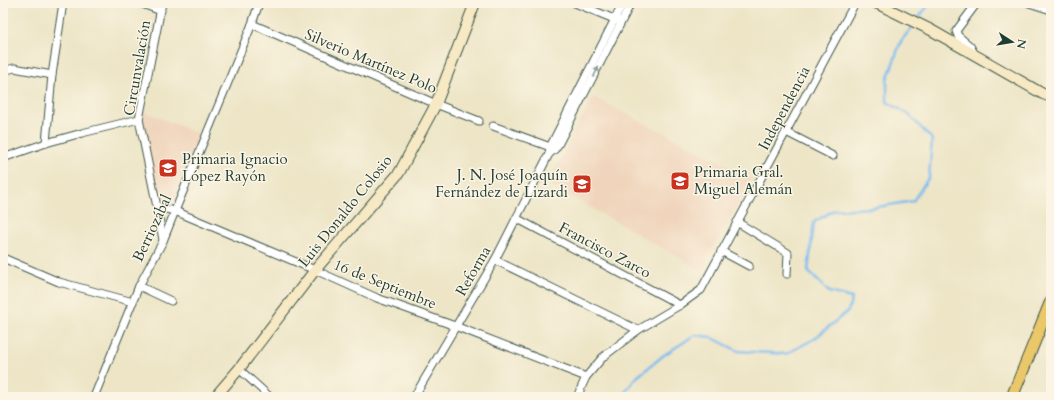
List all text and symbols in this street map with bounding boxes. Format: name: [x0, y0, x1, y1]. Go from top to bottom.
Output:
street label: Circunvalación: [119, 18, 155, 117]
north arrow: [992, 22, 1032, 62]
street label: Silverio Martínez Polo: [302, 24, 440, 98]
text: N: [1013, 38, 1030, 51]
street label: Independencia: [753, 62, 815, 154]
one-way arrow: [592, 66, 599, 78]
place label: Primaria Ignacio López Rayón: [182, 149, 288, 186]
street label: Luis Donaldo Colosio: [294, 151, 396, 271]
school or university icon: Primaria Ignacio López Rayón: [157, 157, 179, 179]
place label: Primaria Gral. Miguel Alemán: [694, 162, 793, 199]
place label: J. N. José Joaquín Fernández de Lizardi: [435, 165, 568, 202]
school or university icon: Primaria Gral. Miguel Alemán: [669, 170, 691, 192]
school or university icon: J. N. José Joaquín Fernández de Lizardi: [571, 173, 593, 195]
street label: Berriozábal: [128, 191, 176, 265]
street label: Francisco Zarco: [555, 217, 655, 283]
street label: Reforma: [451, 242, 496, 300]
street label: 16 de Septiembre: [331, 254, 440, 314]

